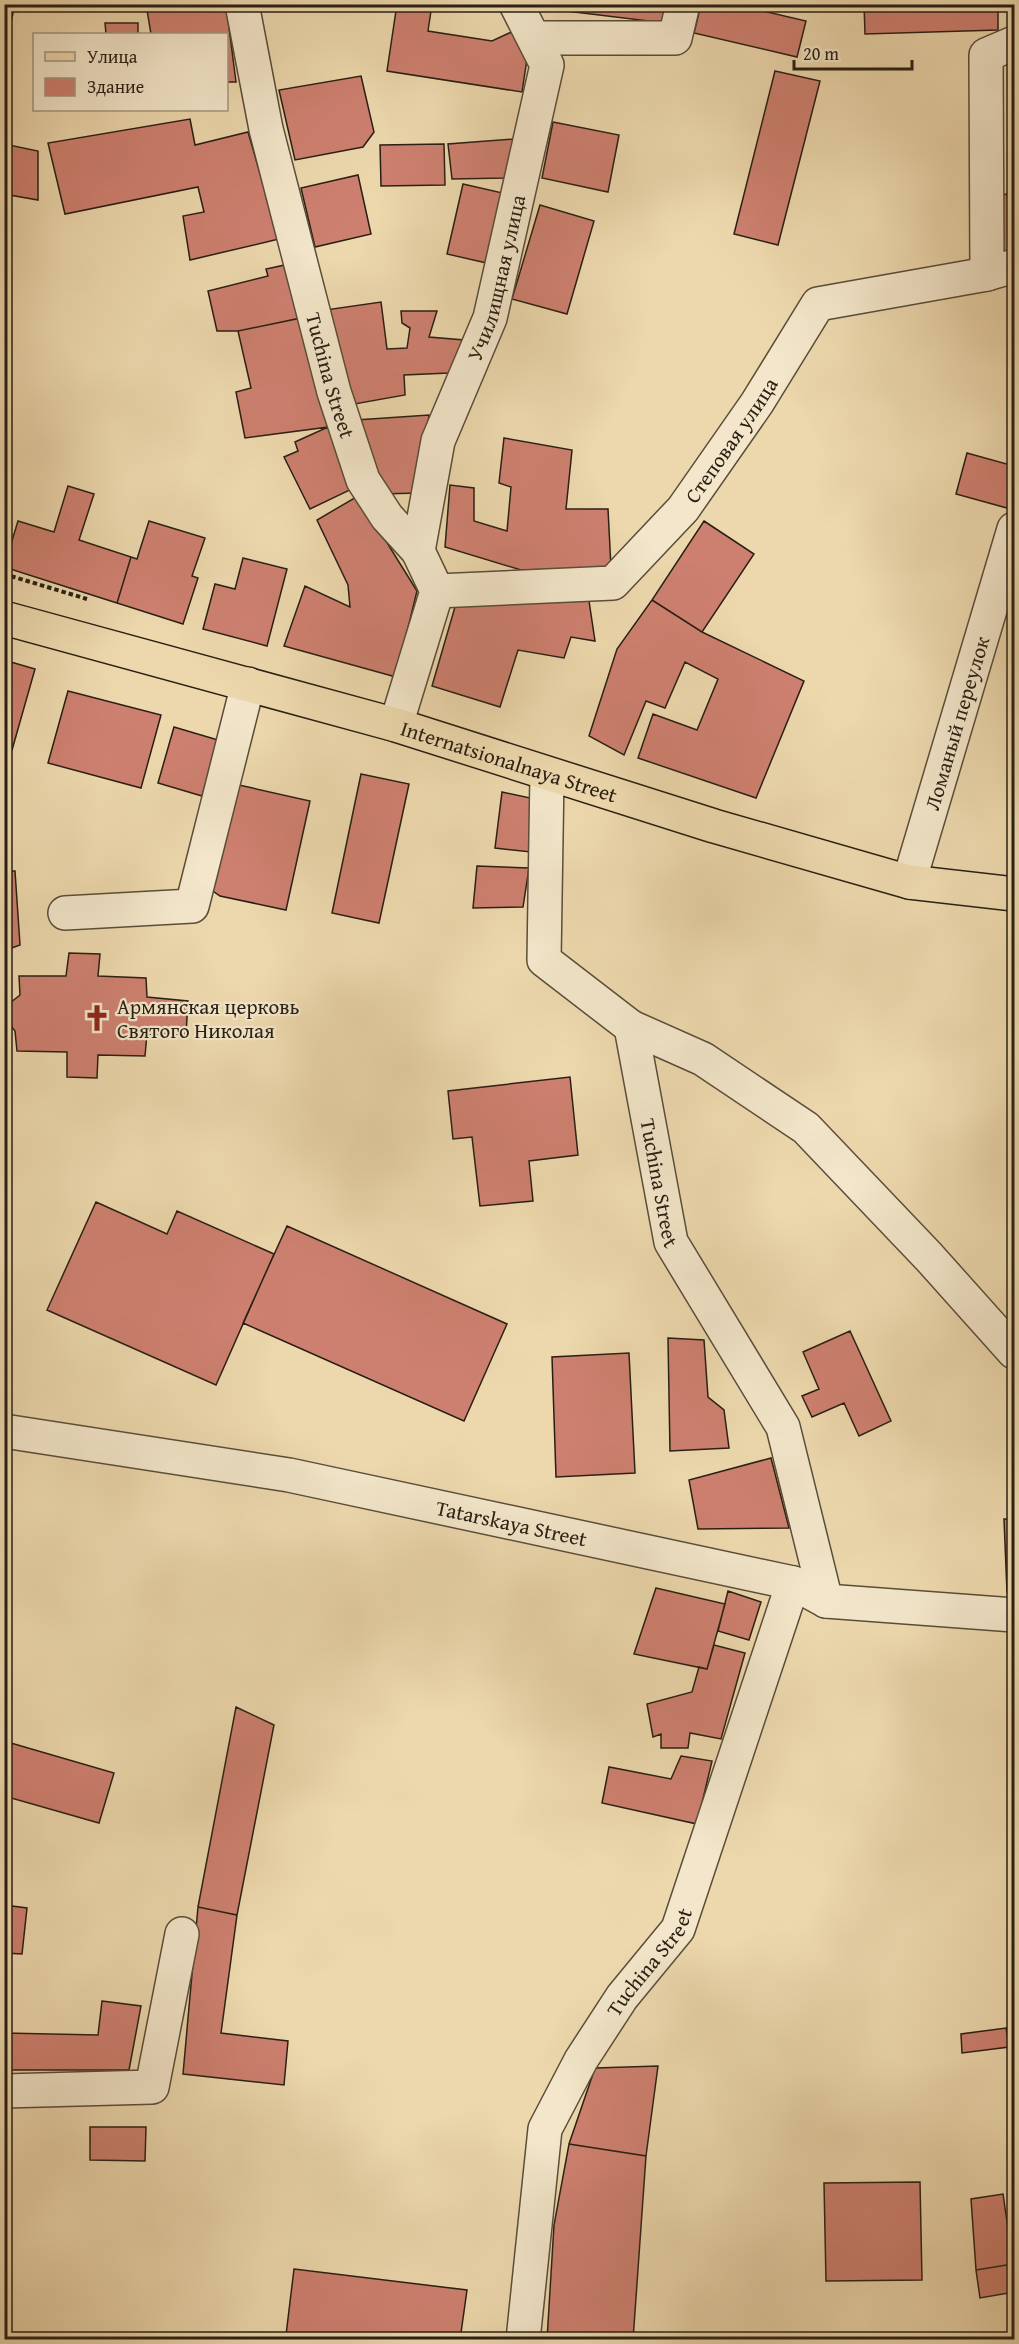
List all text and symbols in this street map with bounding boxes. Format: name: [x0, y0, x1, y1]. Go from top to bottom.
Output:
legend: [33, 33, 228, 111]
scale bar: [794, 33, 912, 71]
text: 20 m: [803, 40, 839, 67]
text: Улица: [87, 43, 138, 70]
text: Здание: [87, 73, 144, 100]
street label: Училищная улица: [458, 192, 533, 365]
street label: Tuchina Street: [299, 309, 364, 443]
street label: Степовая улица: [676, 371, 785, 509]
street label: Ломаный переулок: [916, 632, 997, 814]
street label: Internatsionalnaya Street: [397, 712, 622, 810]
place label: Армянская церковь Святого Николая: [117, 991, 300, 1046]
church icon: Армянская церковь Святого Николая: [82, 1003, 112, 1033]
street label: Tuchina Street: [633, 1116, 687, 1254]
street label: Tatarskaya Street: [433, 1491, 591, 1554]
street label: Tuchina Street: [598, 1903, 700, 2022]

